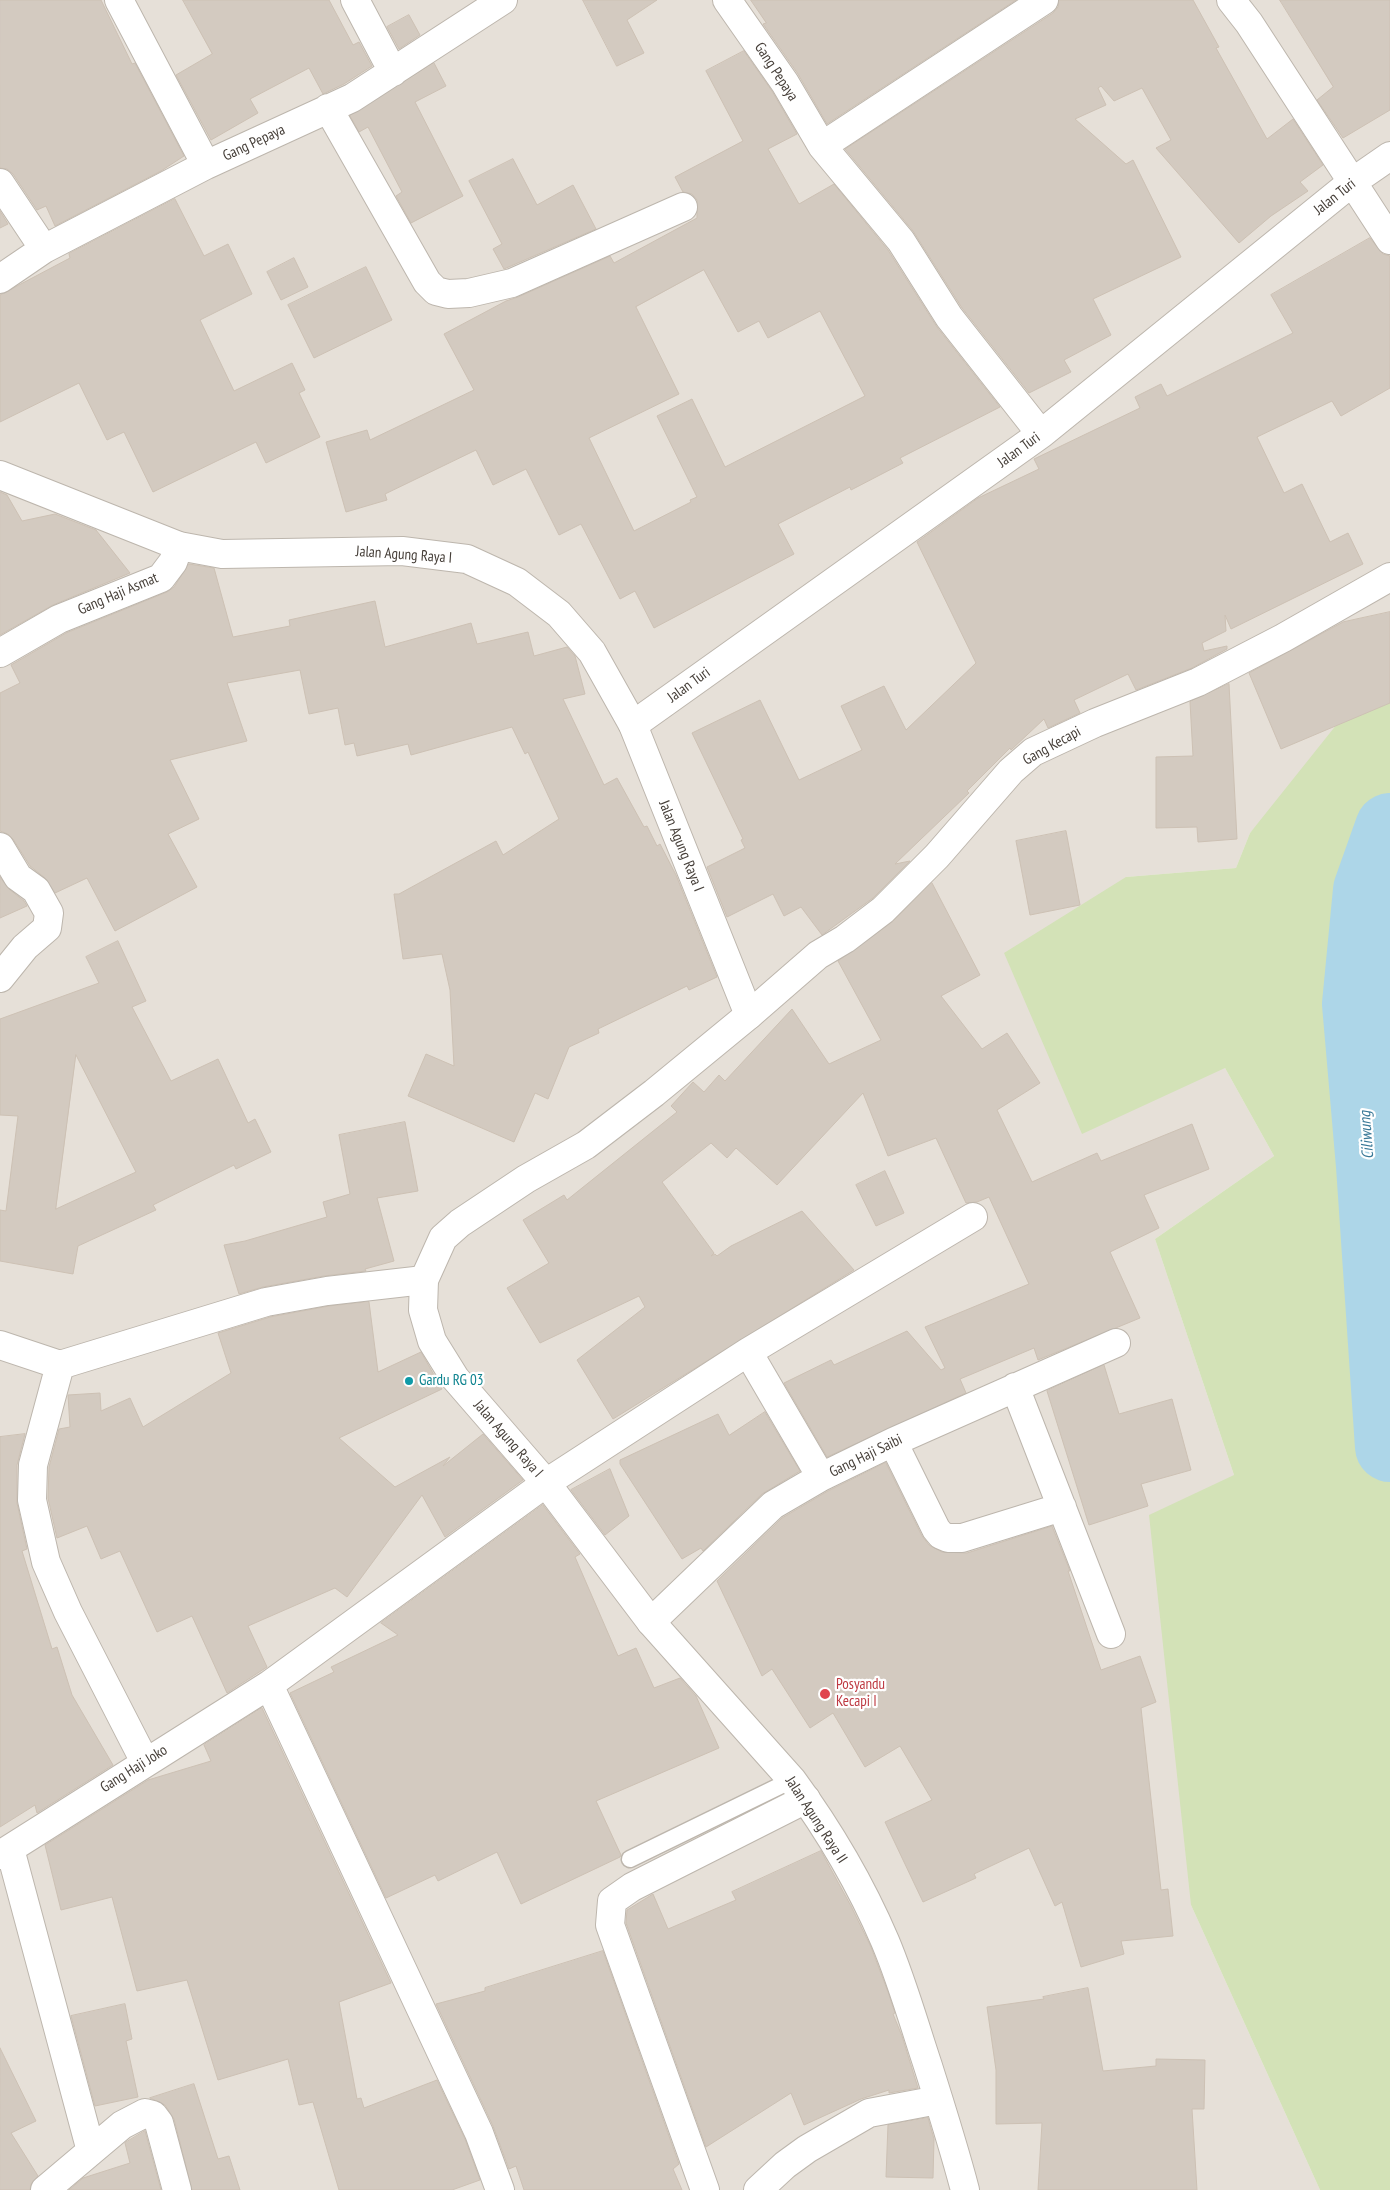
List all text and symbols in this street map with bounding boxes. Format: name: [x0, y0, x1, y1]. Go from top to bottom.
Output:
street label: Gang Pepaya: [750, 39, 802, 105]
street label: Gang Pepaya: [220, 121, 288, 165]
street label: Jalan Turi: [1310, 175, 1360, 219]
street label: Jalan Turi: [994, 429, 1044, 471]
street label: Jalan Agung Raya I: [355, 543, 453, 567]
street label: Gang Haji Asmat: [75, 569, 161, 619]
street label: Jalan Turi: [664, 664, 714, 706]
street label: Gang Kecapi: [1020, 723, 1084, 769]
street label: Jalan Agung Raya I: [655, 798, 707, 894]
water label: Ciliwung: [1356, 1110, 1378, 1160]
place label: Gardu RG 03: [419, 1372, 484, 1390]
marker: Gardu RG 03: [403, 1375, 415, 1387]
street label: Jalan Agung Raya I: [470, 1397, 546, 1481]
street label: Gang Haji Saibi: [827, 1431, 905, 1481]
place label: Posyandu Kecapi I: [836, 1676, 885, 1711]
marker: Posyandu Kecapi I: [818, 1687, 832, 1701]
street label: Gang Haji Joko: [97, 1741, 171, 1797]
street label: Jalan Agung Raya II: [781, 1773, 851, 1867]

